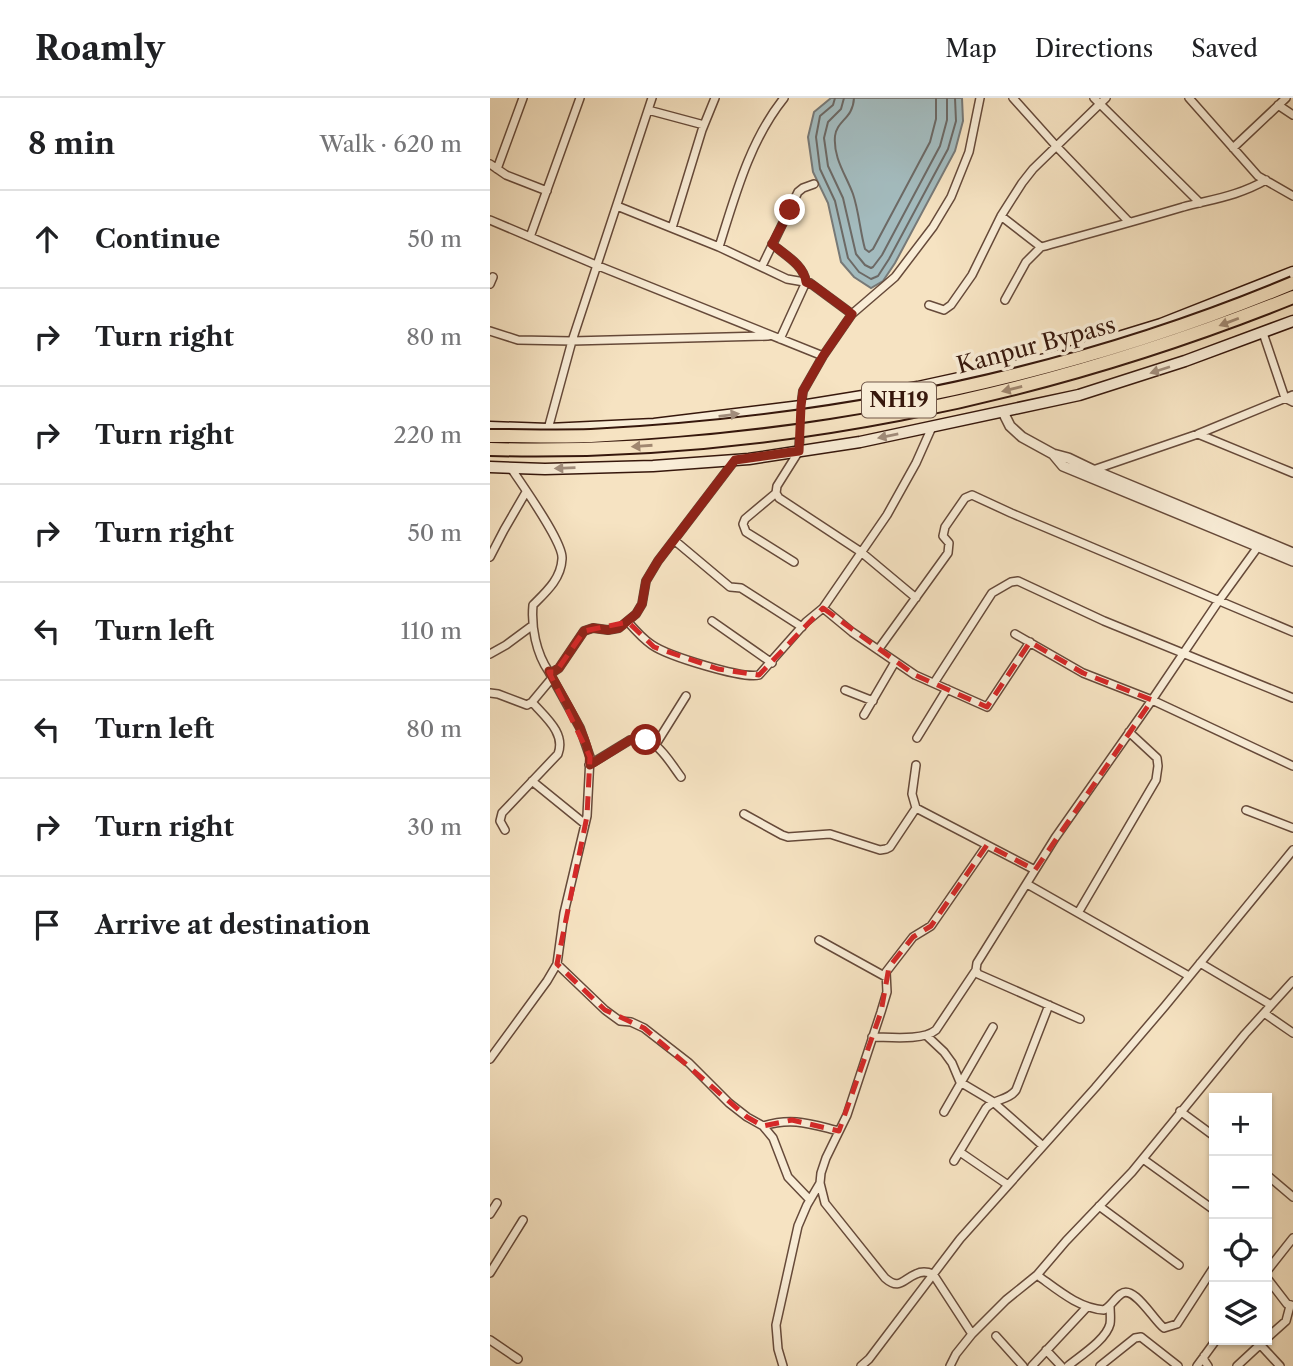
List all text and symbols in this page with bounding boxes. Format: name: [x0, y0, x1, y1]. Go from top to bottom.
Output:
text: Roamly: [35, 28, 165, 69]
text: Map: [945, 34, 997, 63]
text: Directions: [1035, 34, 1153, 63]
text: Saved: [1191, 34, 1258, 63]
text: 8 min: [28, 125, 115, 162]
text: Walk · 620 m: [320, 130, 462, 158]
route end: [774, 194, 805, 225]
icon: ahead: [28, 220, 66, 258]
text: Continue: [95, 223, 220, 255]
text: 50 m: [407, 225, 462, 253]
street label: Kanpur Bypass: [954, 310, 1118, 380]
one-way arrow: [1219, 317, 1240, 328]
icon: right: [28, 318, 66, 356]
text: Turn right: [95, 321, 234, 353]
text: 80 m: [406, 323, 462, 351]
one-way arrow: [1149, 365, 1170, 375]
road number: NH19: [862, 382, 936, 418]
one-way arrow: [1001, 384, 1023, 395]
one-way arrow: [718, 409, 740, 420]
icon: right: [28, 416, 66, 454]
text: Turn right: [95, 419, 234, 451]
text: 220 m: [393, 421, 462, 449]
one-way arrow: [877, 431, 899, 442]
one-way arrow: [631, 441, 653, 452]
one-way arrow: [554, 463, 576, 474]
icon: right: [28, 514, 66, 552]
text: Turn right: [95, 517, 234, 549]
text: 50 m: [407, 519, 462, 547]
icon: left: [28, 612, 66, 650]
text: Turn left: [95, 615, 214, 647]
text: 110 m: [401, 617, 462, 645]
icon: left: [28, 710, 66, 748]
text: Turn left: [95, 713, 214, 745]
text: 80 m: [406, 715, 462, 743]
route start: [630, 724, 661, 755]
icon: right: [28, 808, 66, 846]
text: Turn right: [95, 811, 234, 843]
text: 30 m: [407, 813, 462, 841]
icon: arrive: [28, 906, 66, 944]
text: Arrive at destination: [95, 909, 370, 941]
map controls: [1209, 1093, 1272, 1345]
button: +: [1209, 1093, 1272, 1156]
button: −: [1209, 1156, 1272, 1219]
button: locate: [1209, 1219, 1272, 1282]
button: layers: [1209, 1282, 1272, 1345]

